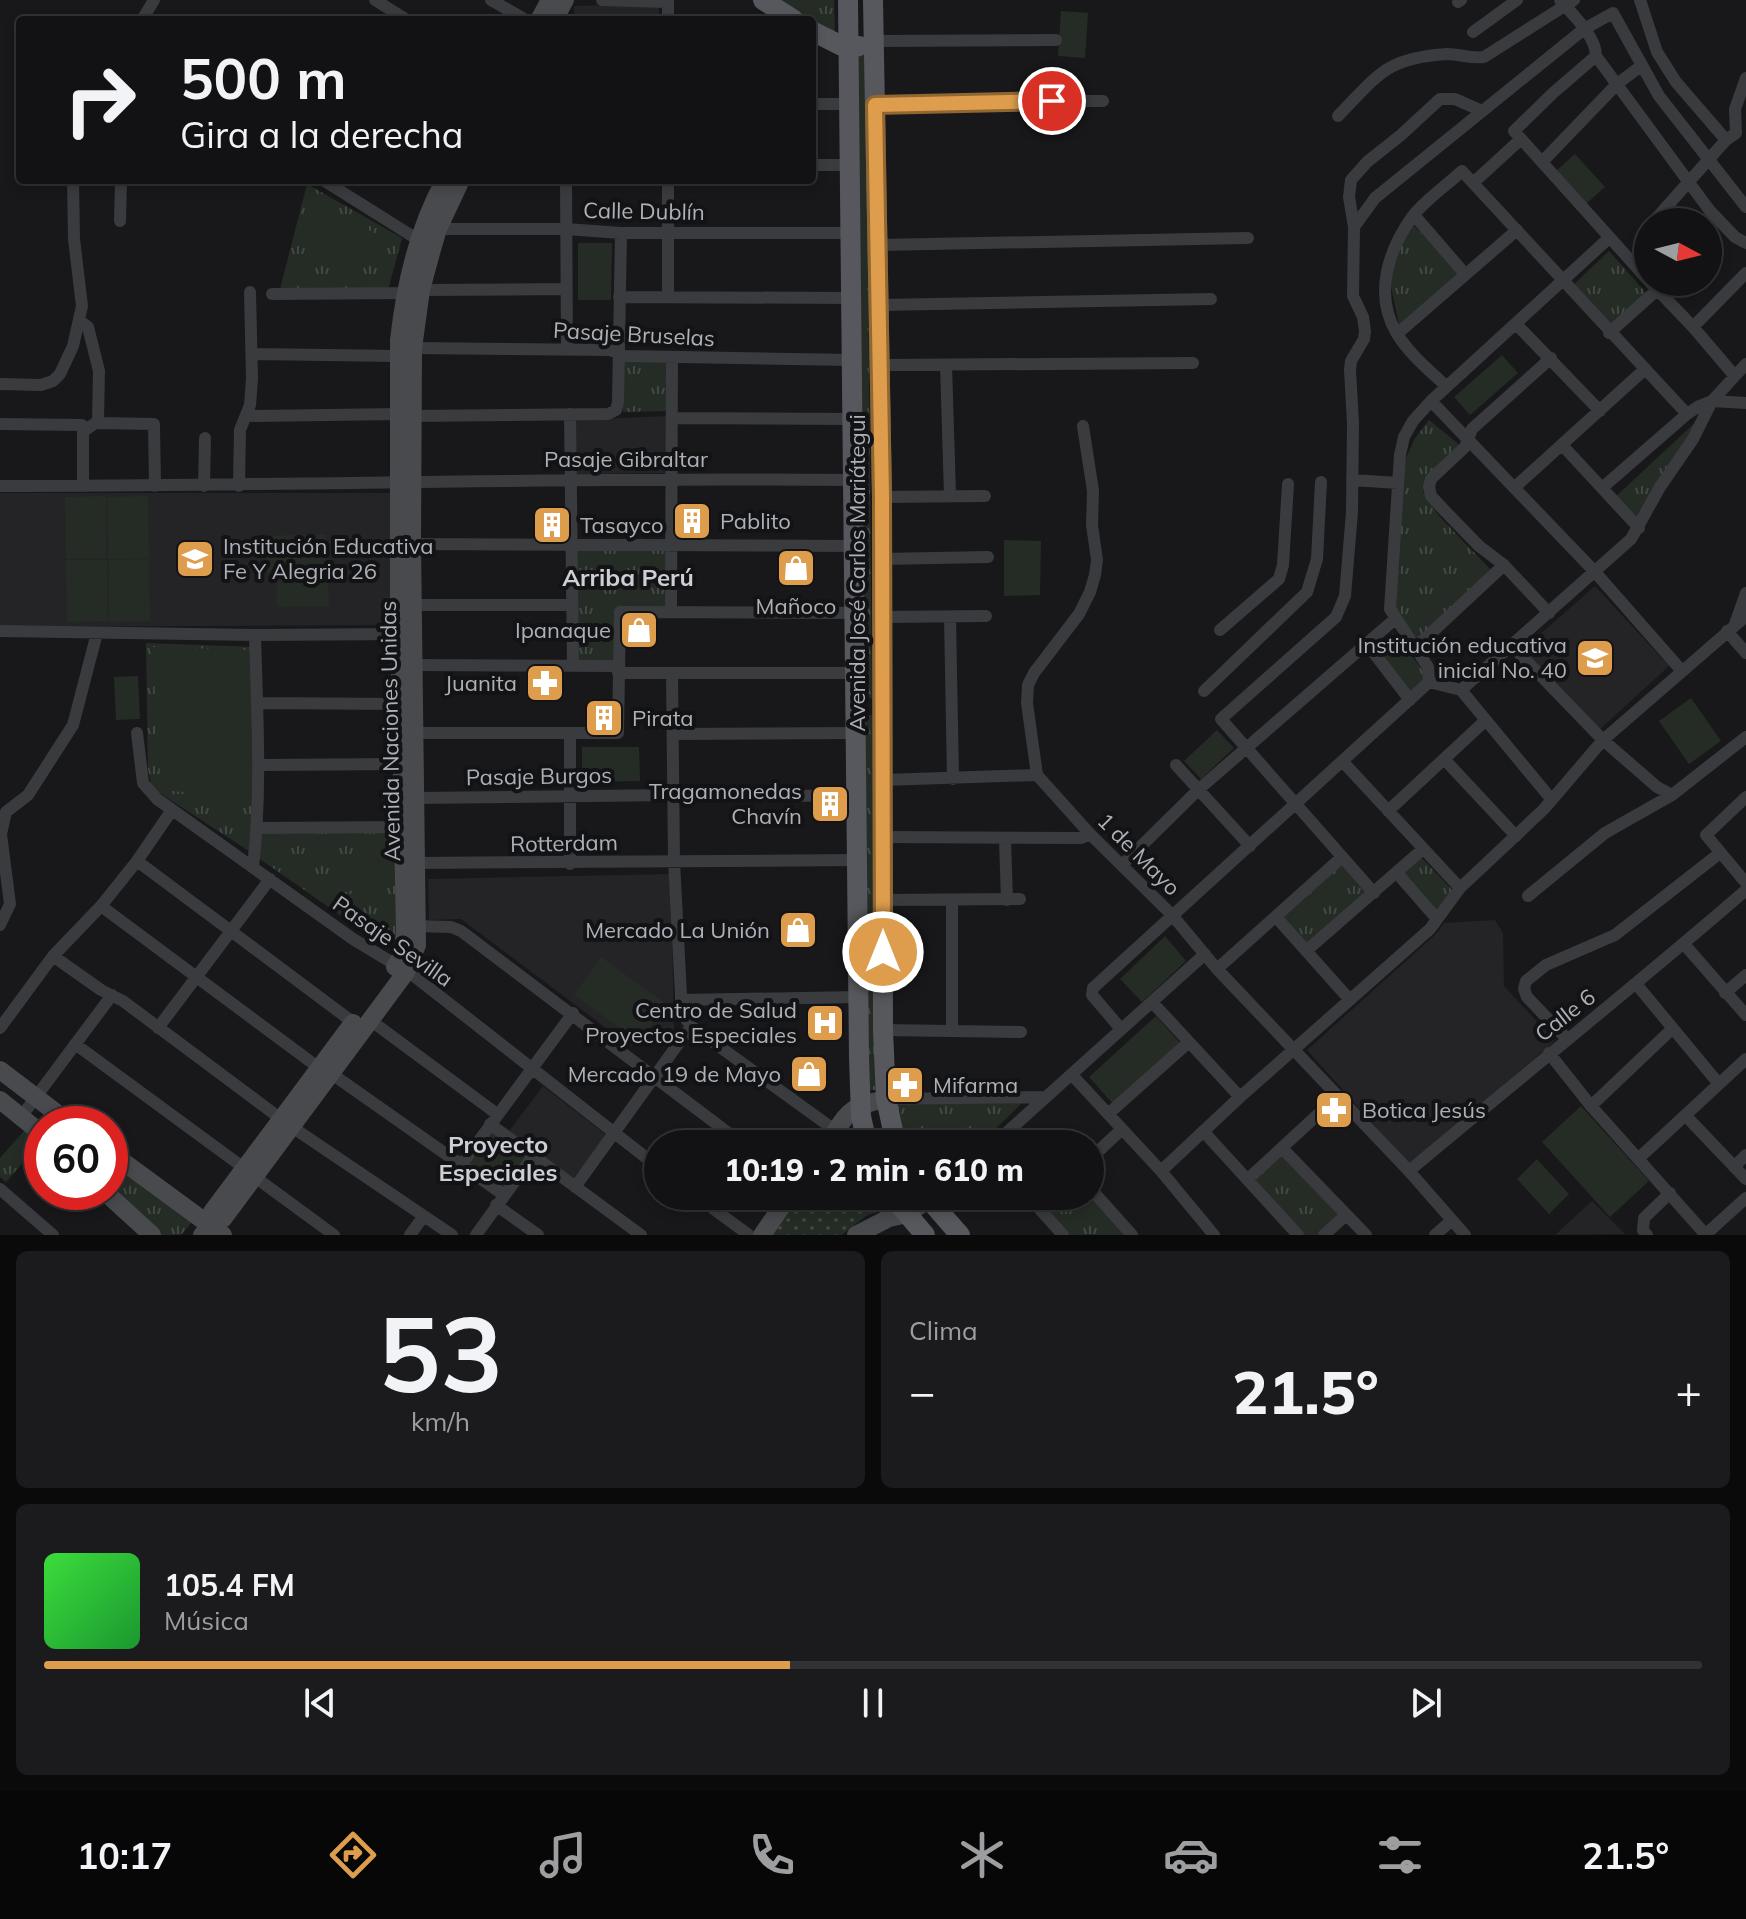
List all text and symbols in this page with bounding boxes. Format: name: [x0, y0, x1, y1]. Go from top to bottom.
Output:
text: 500 m: [180, 43, 347, 113]
icon: right: [48, 48, 152, 152]
pin: [1018, 67, 1086, 135]
icon: arrive: [1030, 79, 1074, 123]
text: Gira a la derecha: [180, 112, 463, 157]
street label: Calle Dublín: [583, 196, 705, 226]
north arrow: [1634, 208, 1722, 296]
map controls: [1634, 208, 1722, 296]
street label: Pasaje Bruselas: [552, 316, 716, 352]
street label: Avenida José Carlos Mariátegui: [843, 414, 871, 732]
street label: Pasaje Gibraltar: [544, 445, 708, 473]
building icon: Pablito: [671, 500, 713, 542]
building icon: Tasayco: [531, 504, 573, 546]
place label: Pablito: [720, 507, 791, 535]
place label: Tasayco: [580, 511, 664, 539]
place label: Institución Educativa Fe Y Alegria 26: [223, 532, 433, 585]
school or university icon: Institución Educativa Fe Y Alegria 26: [174, 538, 216, 580]
shop icon: Mañoco: [775, 547, 817, 589]
district label: Arriba Perú: [562, 562, 694, 592]
place label: Mañoco: [756, 592, 836, 620]
street label: Avenida Naciones Unidas: [374, 600, 406, 862]
shop icon: Ipanaque: [618, 609, 660, 651]
place label: Ipanaque: [515, 616, 611, 644]
place label: Institución educativa inicial No. 40: [1357, 631, 1567, 684]
school or university icon: Institución educativa inicial No. 40: [1574, 637, 1616, 679]
pharmacy icon: Juanita: [524, 662, 566, 704]
place label: Juanita: [445, 669, 517, 697]
building icon: Pirata: [583, 697, 625, 739]
place label: Pirata: [632, 704, 694, 732]
street label: Pasaje Burgos: [466, 761, 612, 791]
place label: Tragamonedas Chavín: [649, 777, 802, 830]
building icon: Tragamonedas Chavín: [809, 783, 851, 825]
street label: 1 de Mayo: [1092, 807, 1186, 901]
street label: Rotterdam: [510, 828, 618, 858]
street label: Pasaje Sevilla: [328, 889, 458, 993]
shop icon: Mercado La Unión: [777, 909, 819, 951]
position arrow: [841, 910, 925, 994]
place label: Mercado La Unión: [585, 916, 770, 944]
street label: Calle 6: [1529, 983, 1601, 1047]
place label: Centro de Salud Proyectos Especiales: [585, 996, 797, 1049]
hospital icon: Centro de Salud Proyectos Especiales: [804, 1002, 846, 1044]
shop icon: Mercado 19 de Mayo: [788, 1053, 830, 1095]
place label: Mercado 19 de Mayo: [568, 1060, 781, 1088]
pharmacy icon: Mifarma: [884, 1064, 926, 1106]
place label: Mifarma: [933, 1071, 1018, 1099]
pharmacy icon: Botica Jesús: [1313, 1089, 1355, 1131]
place label: Botica Jesús: [1362, 1096, 1486, 1124]
speed limit sign: 60: [24, 1106, 128, 1210]
district label: Proyecto Especiales: [439, 1129, 557, 1187]
text: 10:19 · 2 min · 610 m: [724, 1151, 1024, 1189]
text: 53: [378, 1287, 503, 1418]
text: Clima: [909, 1314, 978, 1347]
text: 21.5°: [1232, 1354, 1379, 1429]
text: −: [909, 1364, 935, 1419]
text: +: [1676, 1364, 1702, 1419]
text: km/h: [411, 1405, 470, 1438]
text: 105.4 FM: [164, 1566, 295, 1604]
text: Música: [164, 1604, 249, 1637]
icon: previous: [298, 1681, 342, 1725]
icon: pause: [851, 1681, 895, 1725]
icon: next: [1404, 1681, 1448, 1725]
icon: directions: [325, 1827, 381, 1883]
icon: music: [535, 1827, 591, 1883]
icon: phone: [744, 1827, 800, 1883]
icon: climate: [954, 1827, 1010, 1883]
icon: car: [1163, 1827, 1219, 1883]
icon: filters: [1372, 1827, 1428, 1883]
text: 10:17: [77, 1833, 172, 1878]
text: 21.5°: [1582, 1833, 1669, 1878]

